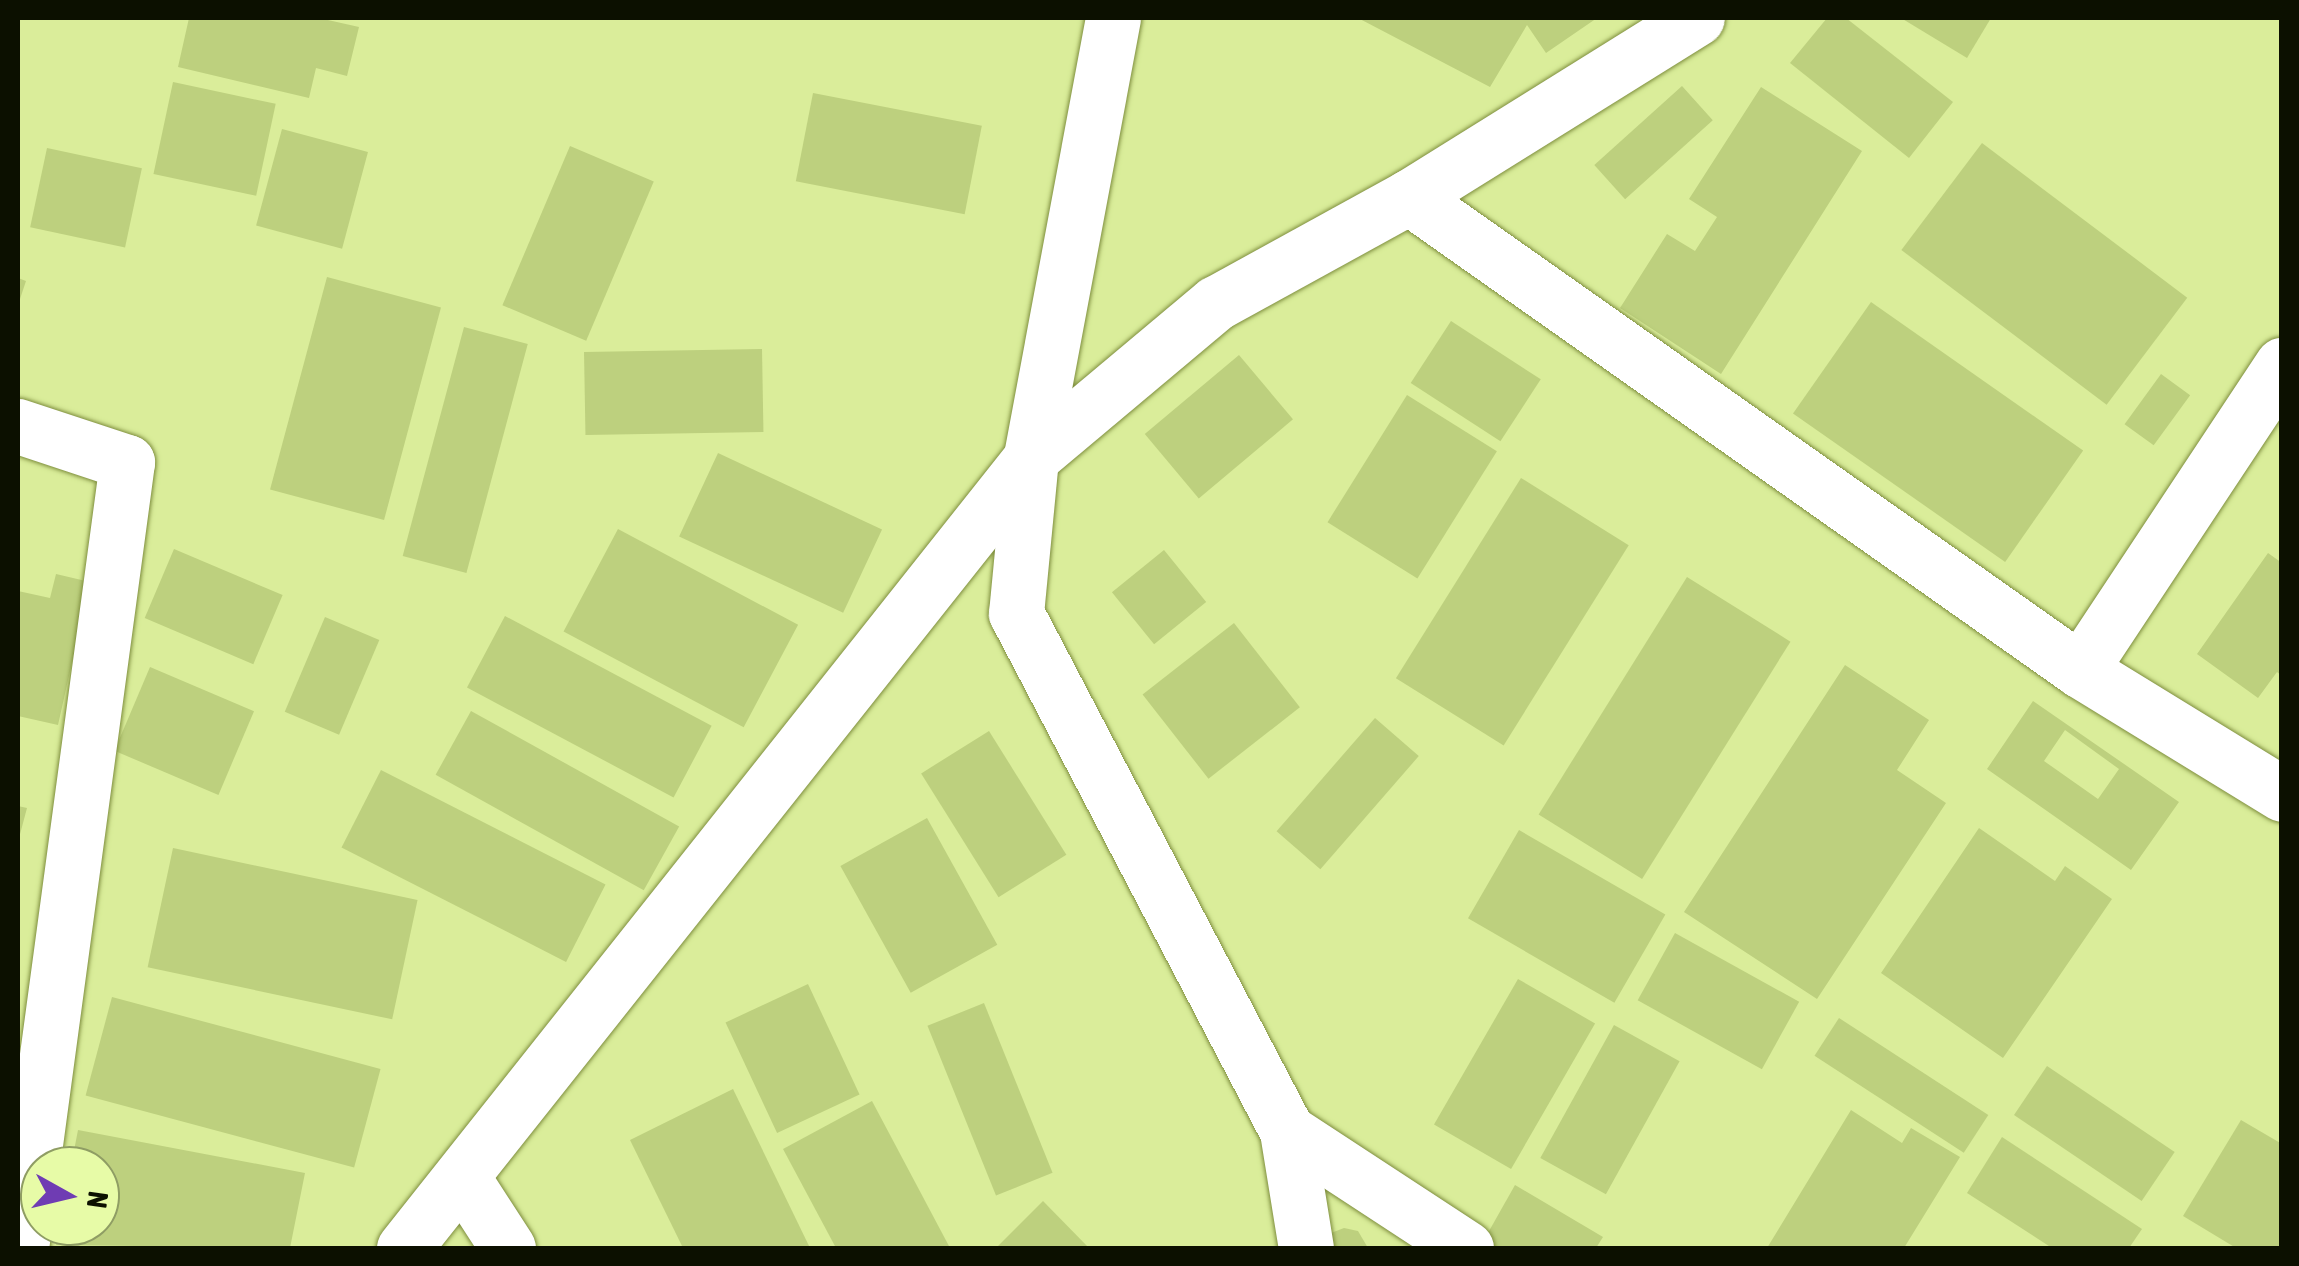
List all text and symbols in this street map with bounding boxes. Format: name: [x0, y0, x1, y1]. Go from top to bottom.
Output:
north arrow: [20, 1146, 120, 1246]
text: N: [81, 1189, 115, 1210]

